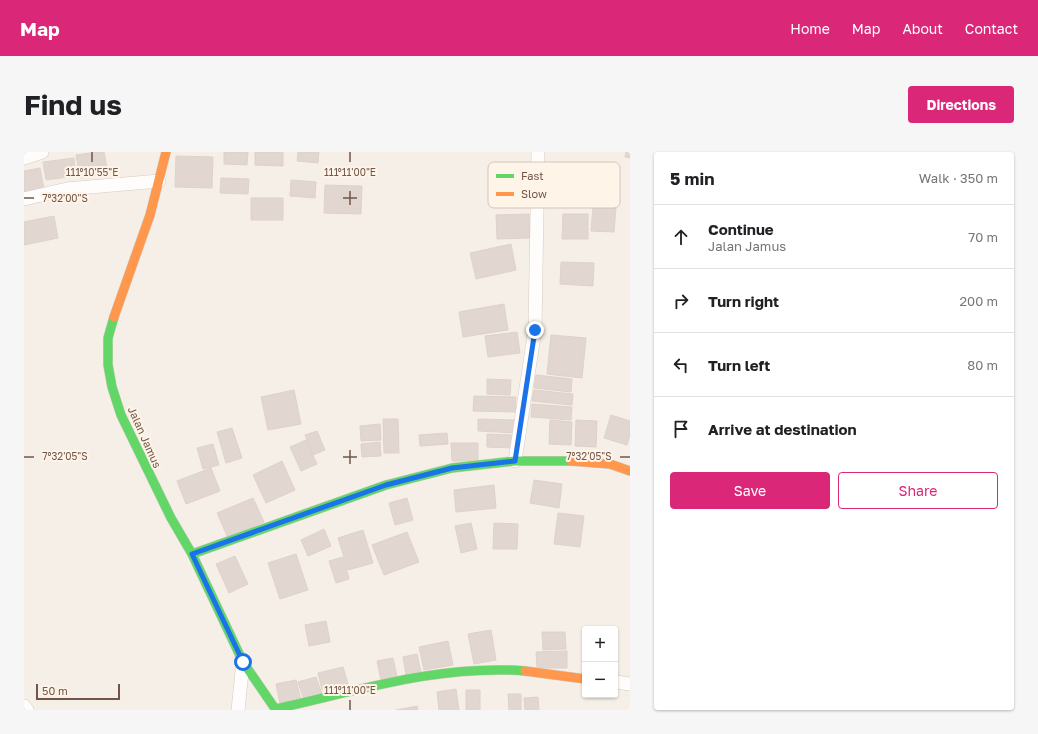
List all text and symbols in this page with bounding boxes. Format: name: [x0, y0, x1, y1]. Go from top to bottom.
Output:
text: Map: [20, 17, 60, 40]
text: Home: [790, 20, 830, 37]
text: Map: [852, 20, 880, 37]
text: About: [902, 20, 943, 37]
text: Contact: [965, 20, 1018, 37]
button: Directions: [908, 86, 1014, 123]
text: Find us: [24, 88, 122, 121]
legend: [488, 162, 620, 208]
text: 111°10'55"E: [66, 166, 118, 178]
text: 111°11'00"E: [324, 166, 376, 178]
text: 5 min: [670, 168, 714, 189]
text: Fast: [521, 169, 544, 182]
text: Walk · 350 m: [919, 170, 998, 186]
text: Slow: [521, 187, 547, 200]
text: 7°32'00"S: [42, 192, 88, 204]
text: Continue: [708, 220, 774, 238]
icon: ahead: [670, 226, 692, 248]
text: 70 m: [968, 229, 998, 245]
text: Jalan Jamus: [708, 238, 786, 254]
icon: right: [670, 290, 692, 312]
text: Turn right: [708, 292, 779, 310]
text: 200 m: [960, 293, 998, 309]
route end: [526, 321, 544, 339]
icon: left: [670, 354, 692, 376]
text: Turn left: [708, 356, 770, 374]
text: 80 m: [967, 357, 998, 373]
street label: Jalan Jamus: [126, 404, 164, 470]
icon: arrive: [670, 418, 692, 440]
text: Arrive at destination: [708, 420, 857, 438]
text: 7°32'05"S: [42, 450, 88, 462]
text: 7°32'05"S: [566, 450, 612, 462]
button: Save: [670, 472, 830, 509]
button: Share: [838, 472, 998, 509]
map controls: [582, 626, 618, 698]
button: +: [582, 626, 618, 662]
route start: [234, 653, 252, 671]
button: −: [582, 662, 618, 698]
scale bar: [36, 682, 120, 701]
text: 50 m: [42, 684, 68, 697]
text: 111°11'00"E: [324, 684, 376, 696]

